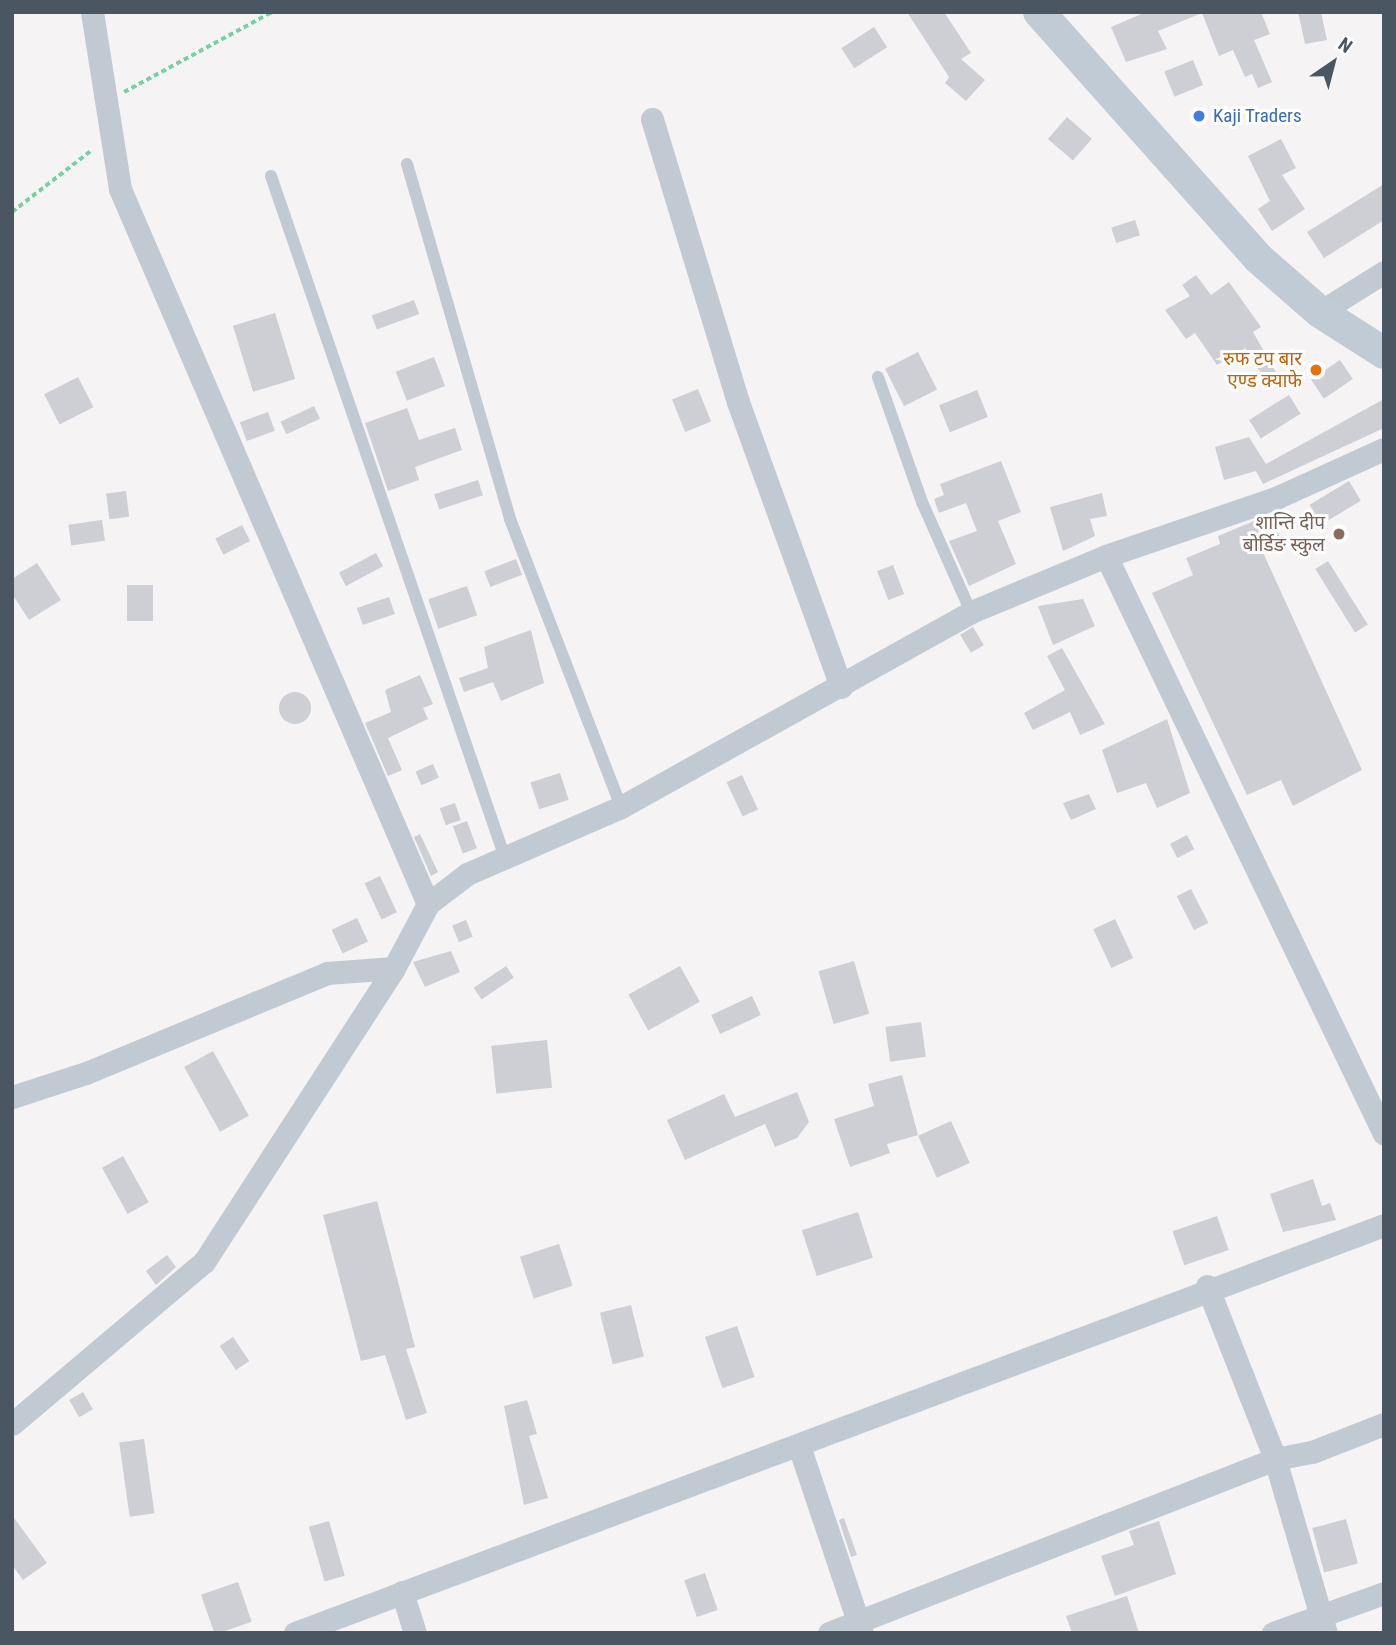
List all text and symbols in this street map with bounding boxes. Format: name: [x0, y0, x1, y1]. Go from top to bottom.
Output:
north arrow: [1298, 28, 1368, 98]
text: N: [1334, 33, 1357, 58]
place label: Kaji Traders: [1213, 105, 1302, 127]
marker: Kaji Traders: [1191, 108, 1207, 124]
place label: रुफ टप बार एण्ड क्याफे: [1223, 348, 1302, 392]
marker: रुफ टप बार एण्ड क्याफे: [1308, 362, 1324, 378]
place label: शान्ति दीप बोर्डिङ स्कुल: [1243, 512, 1325, 556]
marker: शान्ति दीप बोर्डिङ स्कुल: [1331, 526, 1347, 542]

